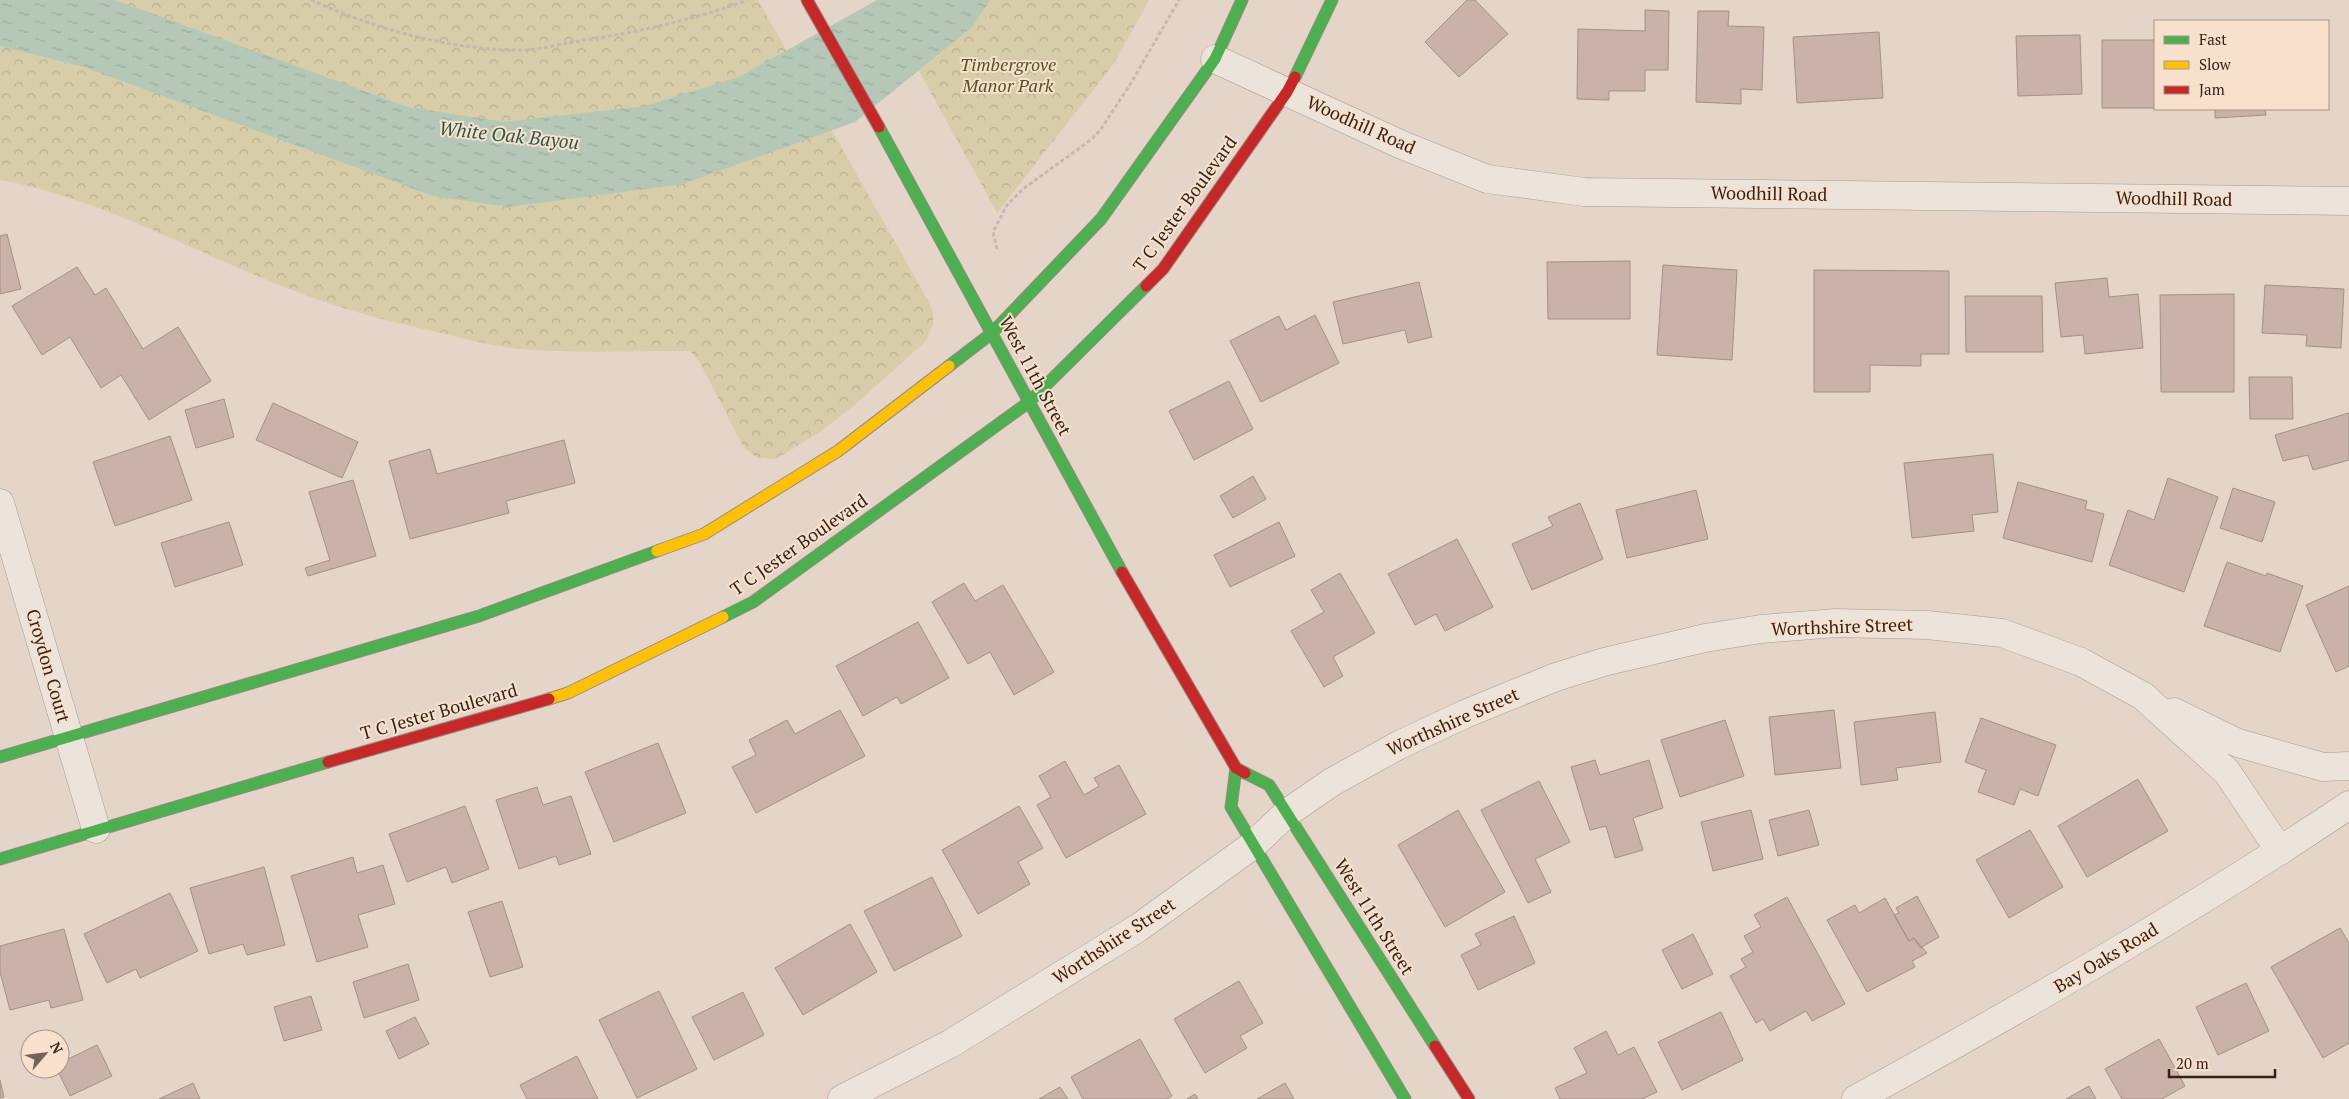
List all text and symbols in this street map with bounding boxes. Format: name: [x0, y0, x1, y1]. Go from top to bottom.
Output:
legend: [2154, 20, 2329, 110]
text: Fast: [2199, 29, 2227, 49]
park label: Timbergrove Manor Park: [960, 52, 1056, 97]
text: Slow: [2199, 54, 2232, 74]
text: Jam: [2199, 79, 2225, 99]
street label: Woodhill Road: [1303, 89, 1420, 159]
water label: White Oak Bayou: [438, 115, 580, 154]
street label: T C Jester Boulevard: [1127, 131, 1242, 276]
street label: Woodhill Road: [1710, 180, 1828, 206]
street label: Woodhill Road: [2115, 185, 2233, 211]
street label: West 11th Street: [994, 311, 1078, 440]
street label: T C Jester Boulevard: [725, 488, 872, 601]
street label: Croydon Court: [21, 606, 77, 726]
street label: Worthshire Street: [1771, 612, 1914, 640]
street label: T C Jester Boulevard: [358, 677, 520, 745]
street label: Worthshire Street: [1383, 681, 1523, 761]
street label: West 11th Street: [1330, 854, 1420, 979]
street label: Worthshire Street: [1047, 891, 1180, 989]
street label: Bay Oaks Road: [2049, 917, 2162, 998]
north arrow: [20, 1029, 70, 1079]
text: N: [46, 1039, 68, 1057]
scale bar: [2169, 1046, 2275, 1078]
text: 20 m: [2176, 1053, 2209, 1073]

